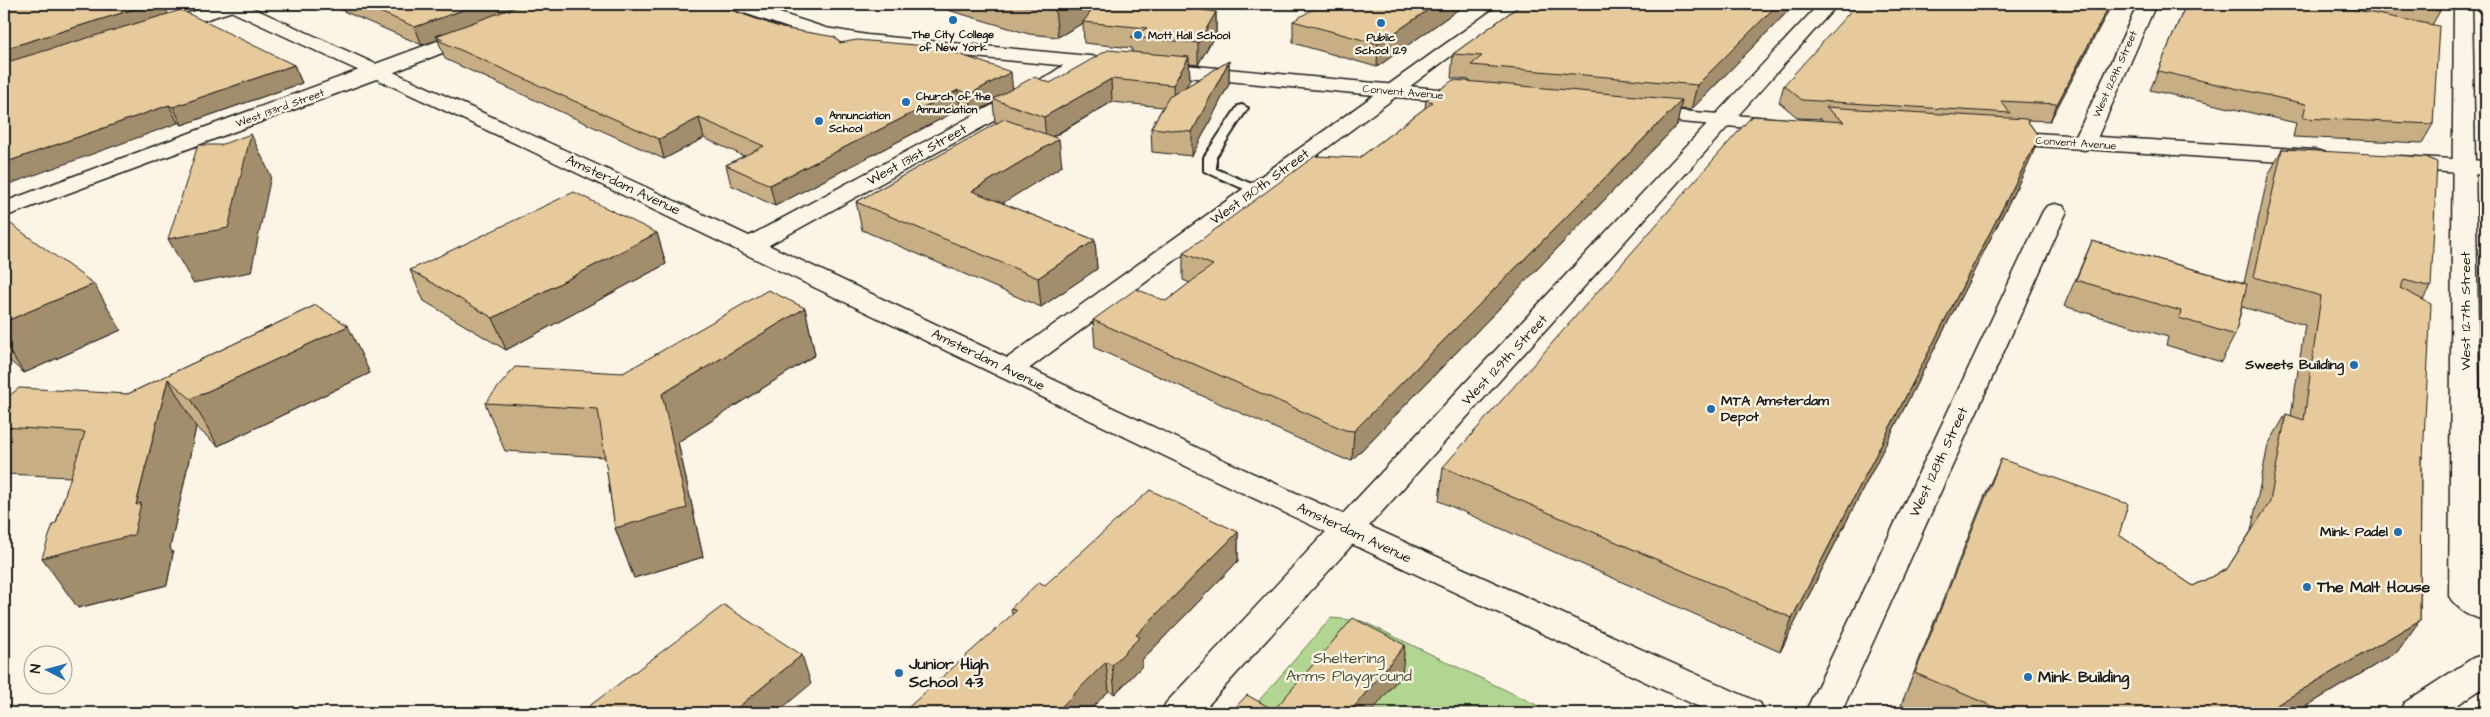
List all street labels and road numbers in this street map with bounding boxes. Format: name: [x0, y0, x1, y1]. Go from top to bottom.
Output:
street label: West 128th Street: [2089, 28, 2141, 120]
street label: Convent Avenue: [1362, 81, 1444, 103]
street label: West 133rd Street: [234, 85, 327, 131]
street label: West 131st Street: [864, 119, 971, 191]
street label: Convent Avenue: [2035, 133, 2117, 153]
street label: West 130th Street: [1206, 144, 1314, 230]
street label: Amsterdam Avenue: [563, 150, 684, 220]
street label: West 127th Street: [2456, 251, 2476, 370]
street label: West 129th Street: [1457, 310, 1553, 410]
street label: Amsterdam Avenue: [928, 324, 1049, 396]
street label: West 128th Street: [1905, 403, 1973, 520]
street label: Amsterdam Avenue: [1294, 498, 1415, 568]

